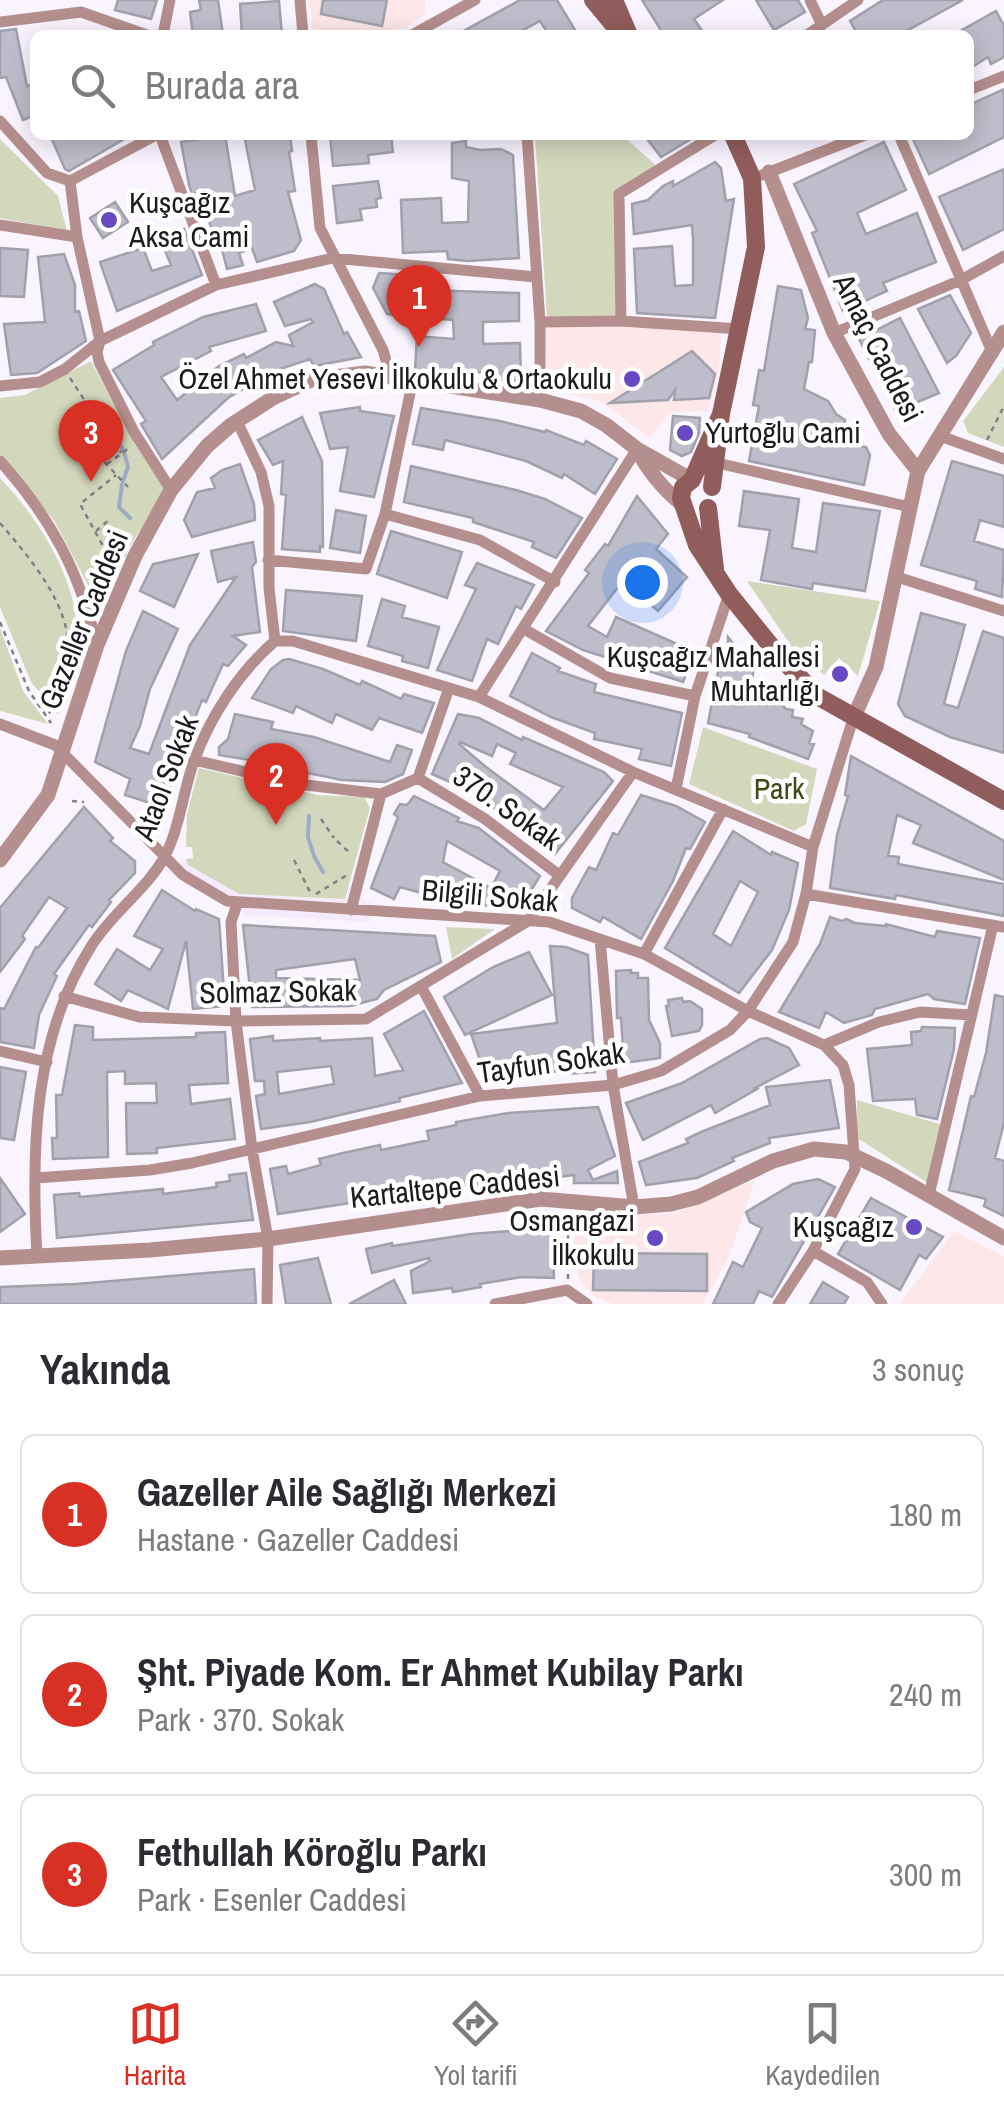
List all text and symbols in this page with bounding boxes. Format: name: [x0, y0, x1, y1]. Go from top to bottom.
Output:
search box: [30, 30, 974, 140]
icon: search: [65, 58, 120, 113]
text: Burada ara: [145, 60, 299, 111]
place label: Kuşcağız Aksa Cami: [128, 182, 249, 256]
marker: Kuşcağız Aksa Cami: [98, 209, 120, 231]
pin: 1: [386, 264, 452, 347]
street label: Amaç Caddesi: [824, 266, 933, 429]
place label: Özel Ahmet Yesevi İlkokulu & Ortaokulu: [178, 358, 612, 398]
marker: Özel Ahmet Yesevi İlkokulu & Ortaokulu: [621, 368, 643, 390]
pin: 3: [58, 400, 124, 482]
place label: Yurtoğlu Cami: [705, 412, 861, 452]
marker: Yurtoğlu Cami: [674, 422, 696, 444]
street label: Gazeller Caddesi: [29, 524, 137, 715]
your location: [617, 557, 668, 608]
place label: Kuşcağız Mahallesi Muhtarlığı: [607, 636, 820, 710]
marker: Kuşcağız Mahallesi Muhtarlığı: [829, 663, 851, 685]
street label: Ataol Sokak: [123, 709, 208, 847]
pin: 2: [244, 742, 308, 825]
street label: 370. Sokak: [446, 755, 570, 859]
park label: Park: [754, 768, 805, 808]
street label: Bilgili Sokak: [420, 869, 561, 921]
street label: Solmaz Sokak: [199, 970, 358, 1012]
street label: Tayfun Sokak: [475, 1032, 628, 1092]
street label: Kartaltepe Caddesi: [348, 1155, 562, 1217]
place label: Osmangazi İlkokulu: [509, 1200, 635, 1274]
place label: Kuşcağız: [793, 1206, 894, 1246]
marker: Kuşcağız: [903, 1216, 925, 1238]
marker: Osmangazi İlkokulu: [644, 1227, 666, 1249]
text: Yakında: [40, 1341, 170, 1397]
text: 3 sonuç: [872, 1348, 964, 1391]
text: Gazeller Aile Sağlığı Merkezi: [137, 1467, 557, 1518]
text: 1: [67, 1493, 82, 1536]
text: 180 m: [889, 1493, 962, 1536]
text: Hastane · Gazeller Caddesi: [137, 1518, 459, 1561]
text: Şht. Piyade Kom. Er Ahmet Kubilay Parkı: [137, 1647, 744, 1698]
text: 2: [67, 1673, 82, 1716]
text: 240 m: [889, 1673, 962, 1716]
text: Park · 370. Sokak: [137, 1698, 344, 1741]
text: Fethullah Köroğlu Parkı: [137, 1827, 487, 1878]
text: 3: [67, 1853, 82, 1896]
text: 300 m: [889, 1853, 962, 1896]
text: Park · Esenler Caddesi: [137, 1878, 407, 1921]
tab: Harita: [124, 1996, 186, 2094]
tab: Yol tarifi: [434, 1996, 518, 2094]
tab: Kaydedilen: [765, 1996, 880, 2094]

